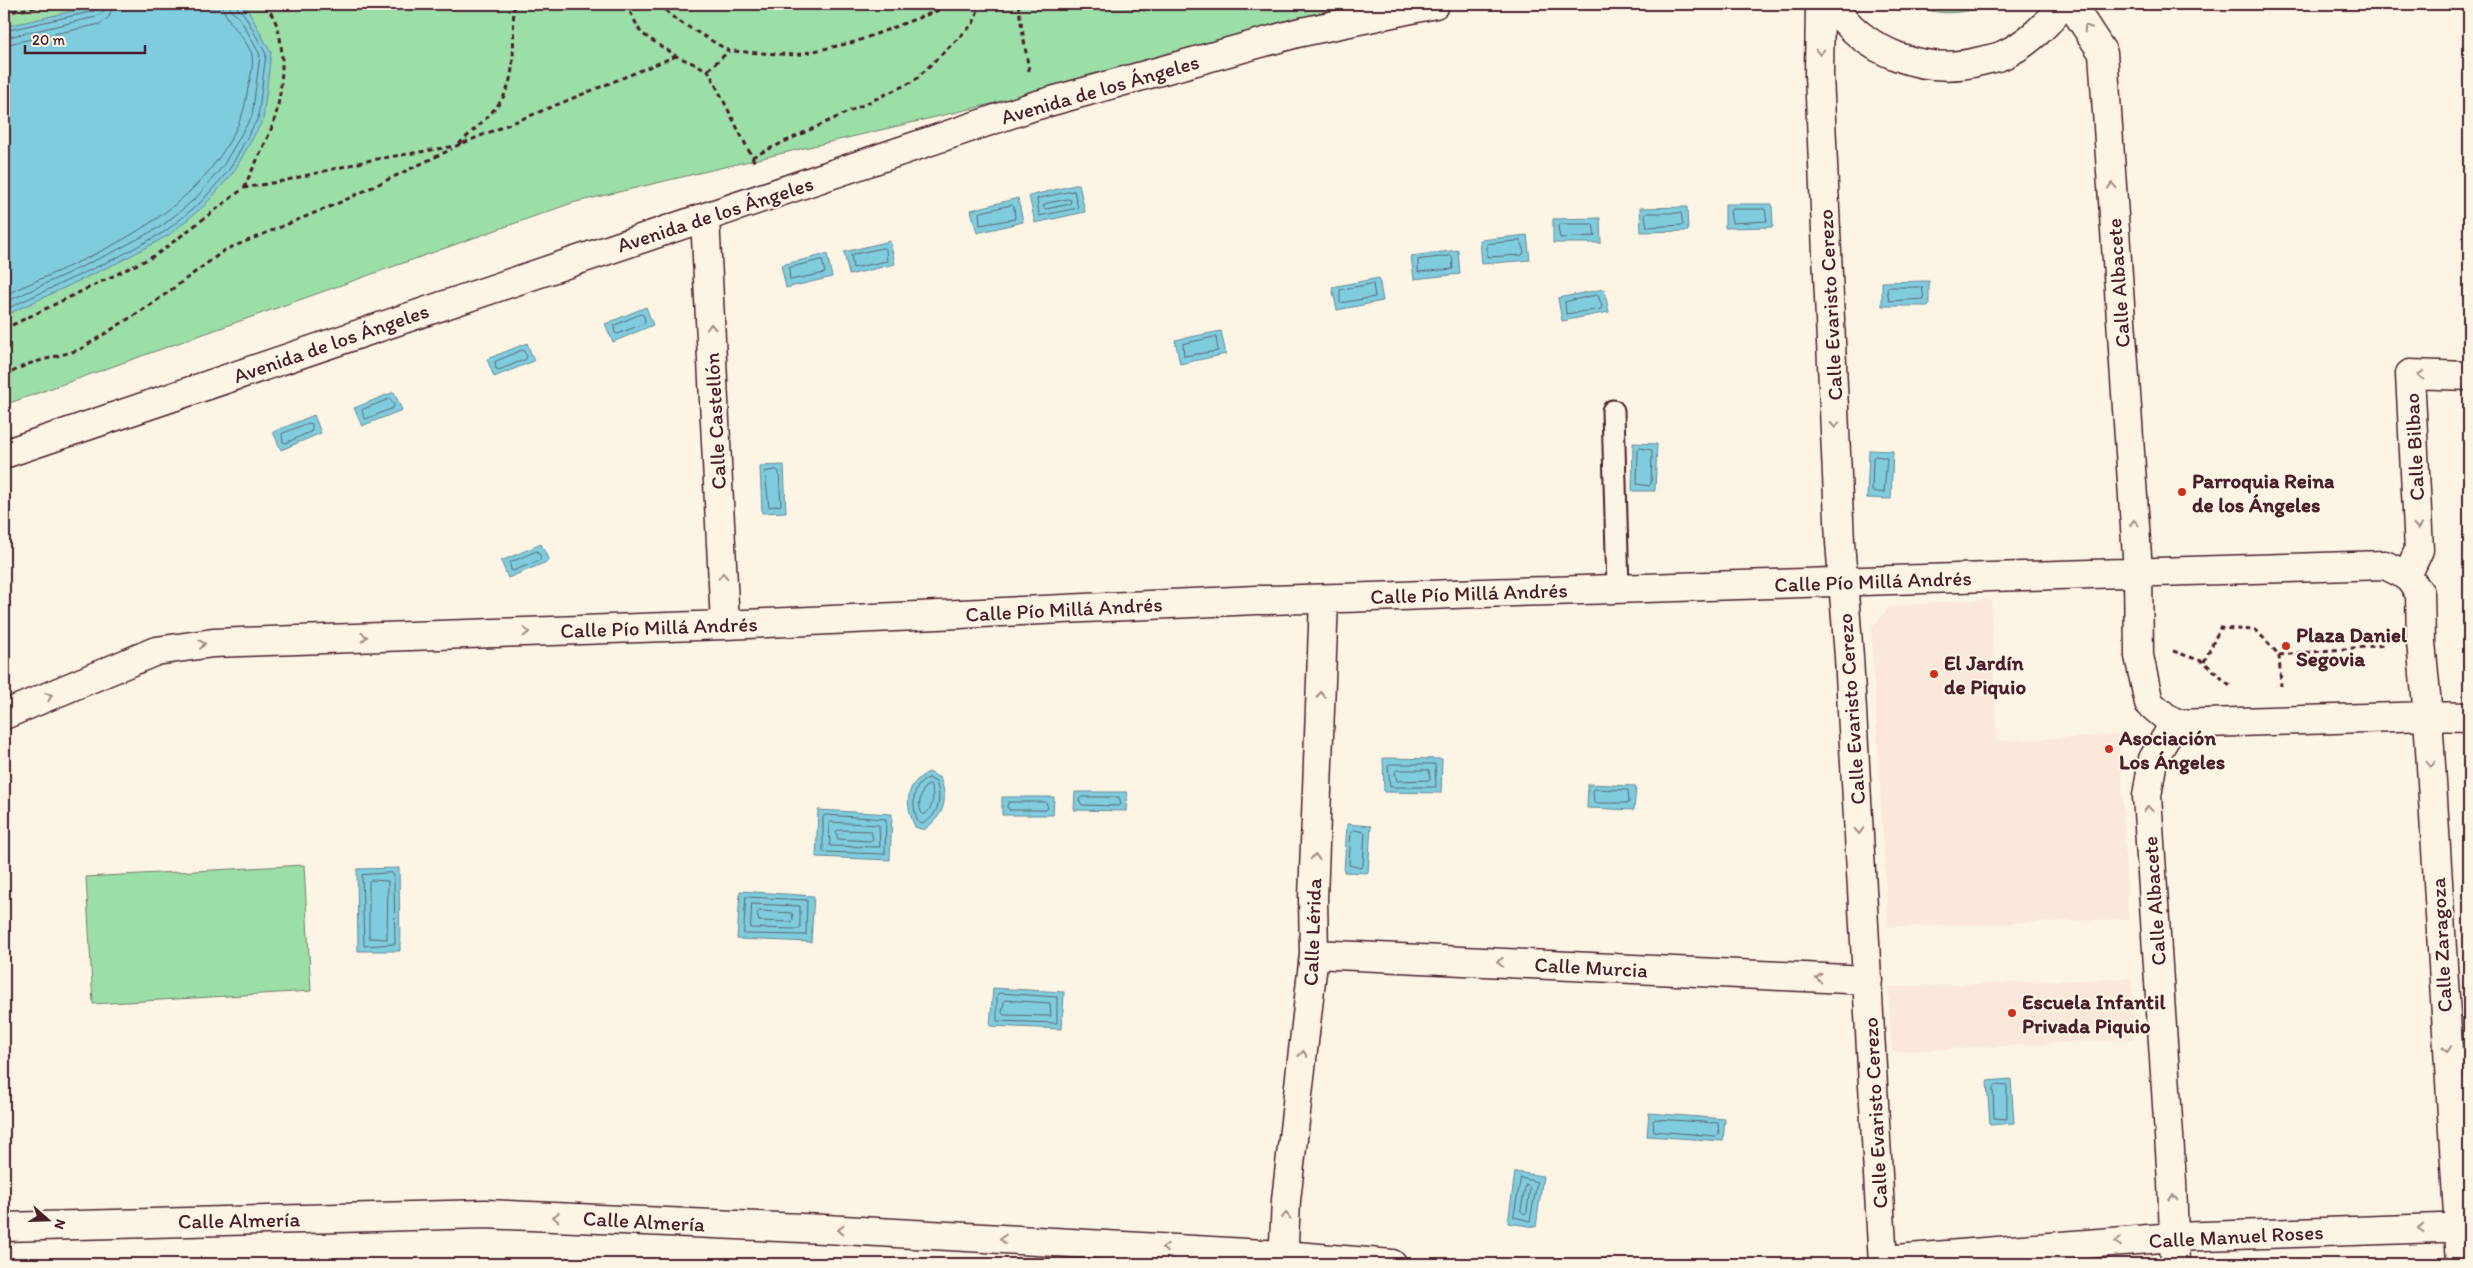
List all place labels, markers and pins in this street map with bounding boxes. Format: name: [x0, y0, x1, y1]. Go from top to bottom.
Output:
place label: Parroquia Reina de los Ángeles: [2192, 468, 2335, 518]
marker: Parroquia Reina de los Ángeles: [2176, 486, 2188, 498]
place label: Plaza Daniel Segovia: [2296, 622, 2408, 672]
marker: Plaza Daniel Segovia: [2280, 640, 2292, 652]
place label: El Jardín de Piquio: [1944, 650, 2026, 700]
marker: El Jardín de Piquio: [1928, 668, 1940, 680]
place label: Asociación Los Ángeles: [2118, 725, 2225, 775]
marker: Asociación Los Ángeles: [2103, 743, 2115, 755]
place label: Escuela Infantil Privada Piquio: [2022, 989, 2166, 1039]
marker: Escuela Infantil Privada Piquio: [2006, 1007, 2018, 1019]

